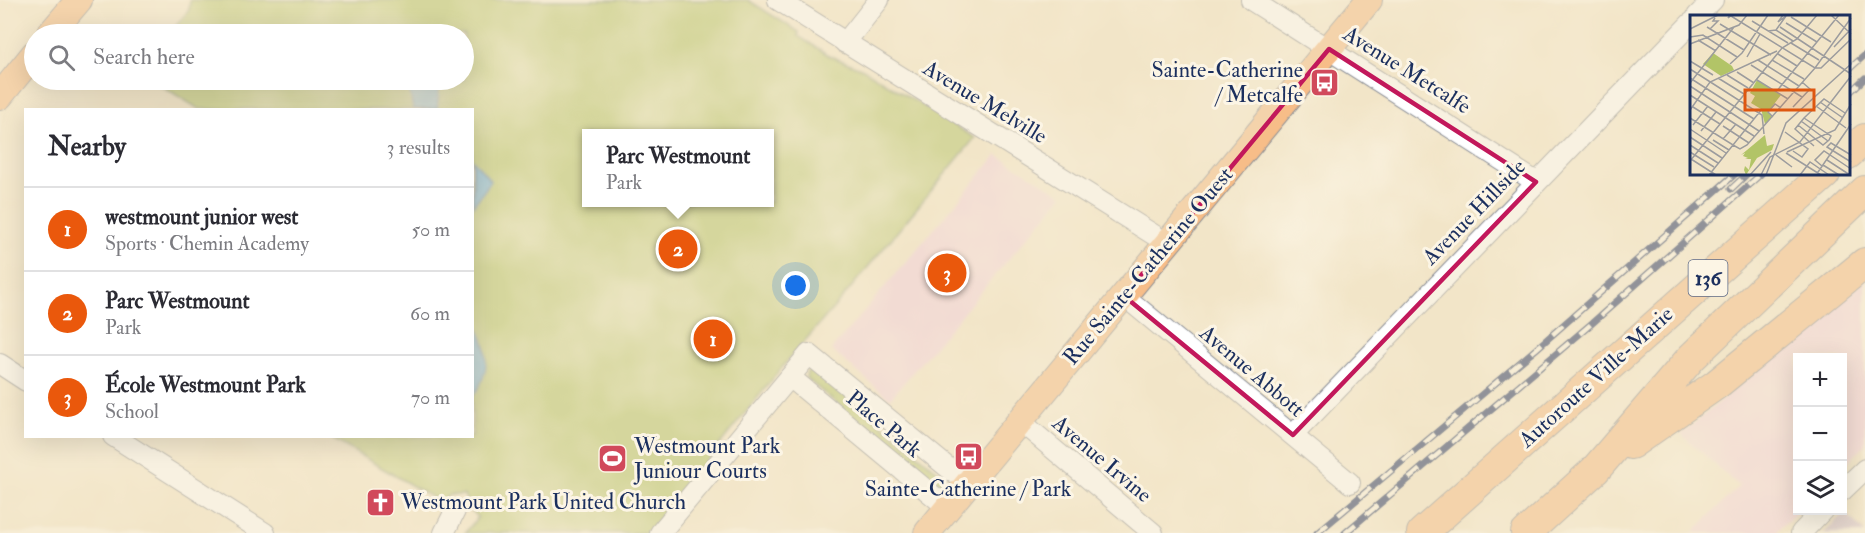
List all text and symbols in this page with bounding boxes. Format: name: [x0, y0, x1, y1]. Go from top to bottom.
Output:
inset map: [1690, 15, 1850, 176]
street label: Avenue Metcalfe: [1337, 19, 1476, 120]
search box: [24, 24, 474, 90]
icon: search: [45, 41, 78, 74]
text: Search here: [93, 43, 195, 71]
street label: Avenue Melville: [917, 54, 1052, 150]
place label: Sainte-Catherine / Metcalfe: [1152, 56, 1303, 109]
bus stop icon: Sainte-Catherine / Metcalfe: [1308, 67, 1340, 99]
popup: [582, 129, 774, 207]
text: Nearby: [48, 131, 126, 163]
text: 3 results: [387, 135, 450, 160]
text: Parc Westmount: [606, 142, 750, 170]
street label: Avenue Hillside: [1416, 153, 1532, 272]
street label: Rue Sainte-Catherine Ouest: [1057, 161, 1239, 371]
text: Park: [606, 170, 642, 195]
text: westmount junior west: [105, 203, 299, 231]
text: 1: [64, 217, 71, 242]
text: 50 m: [411, 217, 450, 242]
pin: 2: [658, 226, 698, 272]
text: Sports · Chemin Academy: [105, 231, 309, 256]
pin: 3: [928, 250, 966, 296]
road number: 136: [1688, 260, 1728, 296]
your location: [781, 271, 810, 300]
text: Parc Westmount: [105, 287, 250, 315]
street label: Autoroute Ville-Marie: [1512, 300, 1679, 454]
text: 2: [62, 301, 73, 326]
text: 60 m: [410, 301, 450, 326]
text: Park: [105, 315, 141, 340]
pin: 1: [694, 316, 732, 362]
street label: Avenue Abbott: [1193, 318, 1310, 423]
map controls: [1793, 353, 1847, 515]
button: +: [1793, 353, 1847, 407]
text: École Westmount Park: [105, 371, 306, 399]
street label: Place Park: [840, 384, 928, 464]
text: 3: [64, 385, 71, 410]
text: 70 m: [411, 385, 450, 410]
text: School: [105, 399, 159, 424]
button: −: [1793, 407, 1847, 461]
street label: Avenue Irvine: [1046, 409, 1158, 509]
place label: Westmount Park Juniour Courts: [633, 432, 781, 485]
bus stop icon: Sainte-Catherine / Park: [952, 441, 984, 473]
sports icon: Westmount Park Juniour Courts: [597, 443, 629, 475]
button: layers: [1793, 461, 1847, 515]
place label: Sainte-Catherine / Park: [865, 475, 1072, 503]
church icon: Westmount Park United Church: [364, 486, 396, 518]
place label: Westmount Park United Church: [400, 488, 687, 516]

